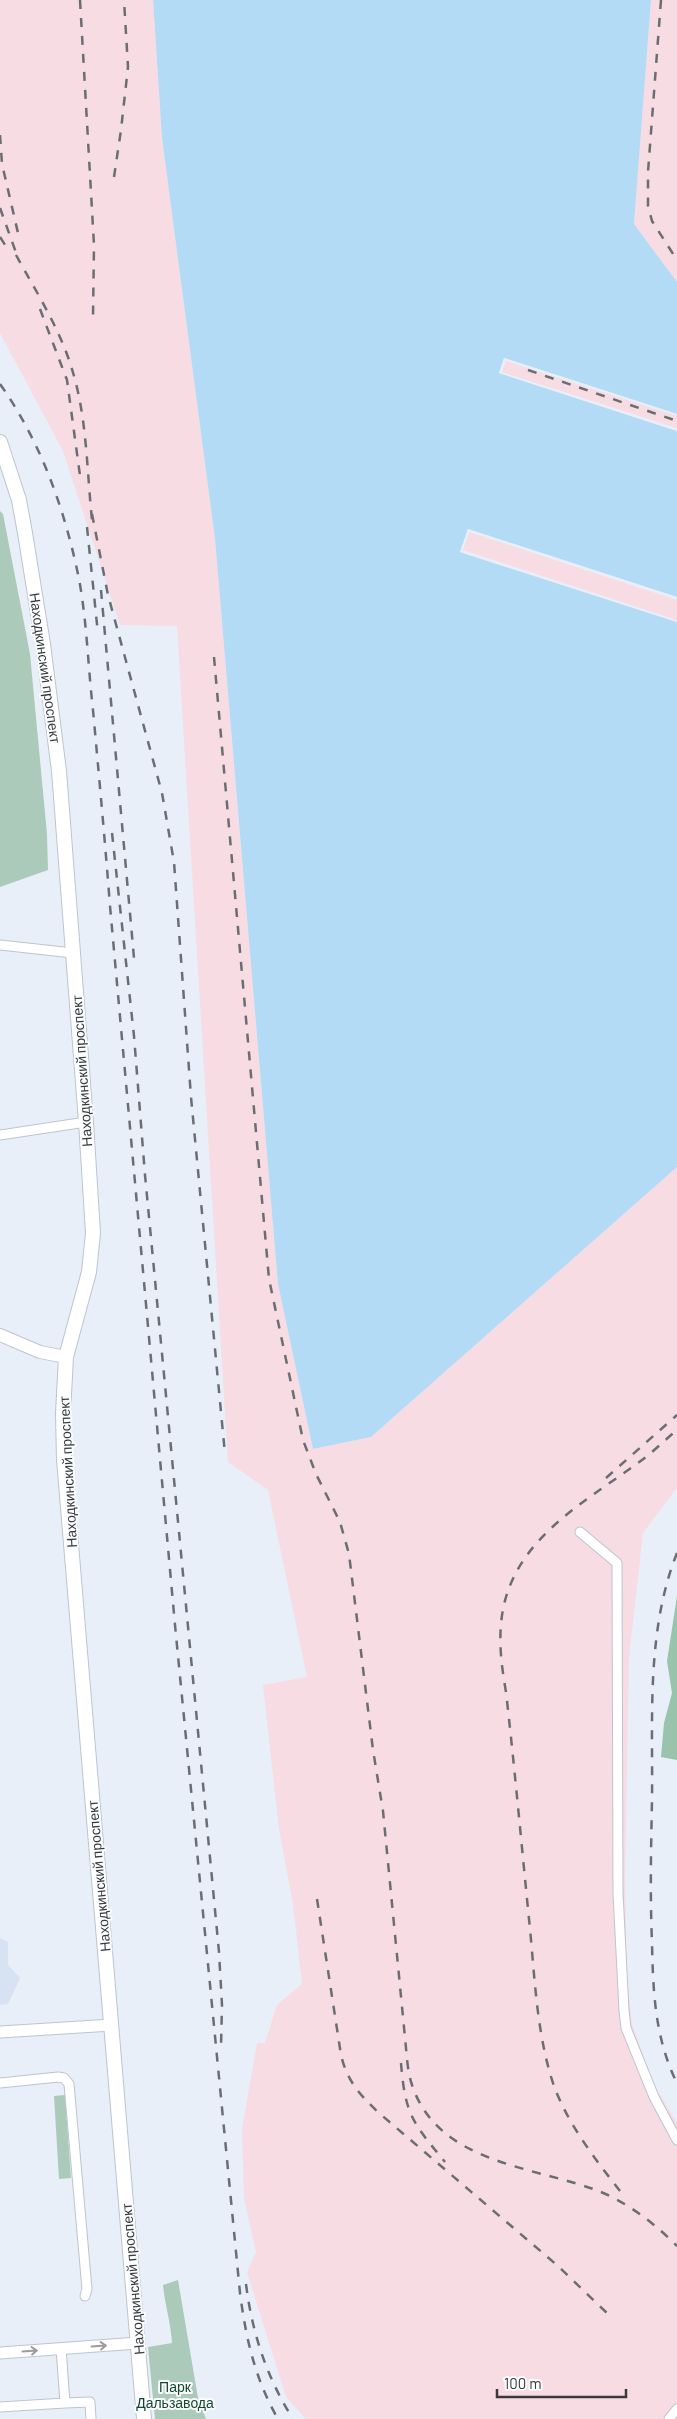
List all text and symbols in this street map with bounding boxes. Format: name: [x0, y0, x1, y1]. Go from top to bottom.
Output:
street label: Находкинский проспект: [27, 592, 65, 745]
street label: Находкинский проспект: [68, 994, 95, 1147]
street label: Находкинский проспект: [55, 1395, 80, 1548]
street label: Находкинский проспект: [83, 1799, 114, 1952]
street label: Находкинский проспект: [117, 2202, 148, 2355]
one-way arrow: [91, 2341, 107, 2350]
one-way arrow: [22, 2346, 38, 2355]
scale bar: [497, 2366, 626, 2398]
text: 100 m: [504, 2374, 542, 2392]
park label: Парк Дальзавода: [136, 2378, 214, 2411]

